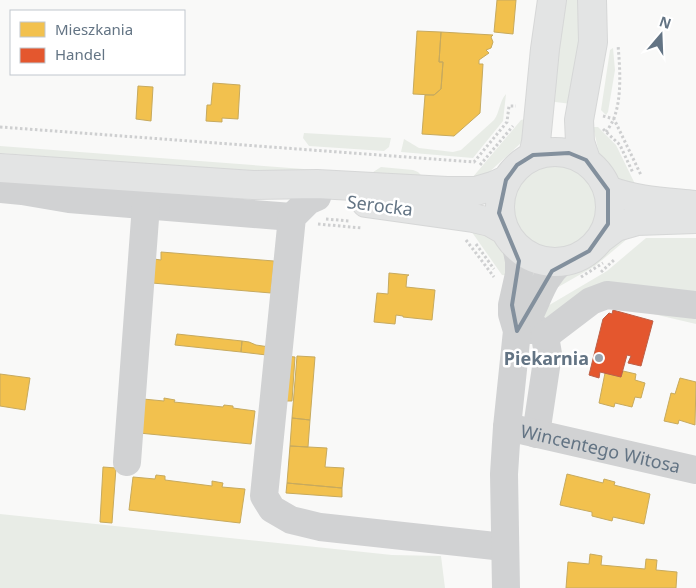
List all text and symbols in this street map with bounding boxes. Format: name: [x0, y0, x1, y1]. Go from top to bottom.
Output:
legend: [10, 10, 185, 75]
north arrow: [636, 10, 686, 60]
text: N: [657, 11, 674, 33]
text: Mieszkania: [55, 19, 133, 39]
text: Handel: [55, 44, 105, 64]
street label: Serocka: [346, 189, 414, 221]
place label: Piekarnia: [504, 346, 589, 370]
marker: Piekarnia: [593, 352, 605, 364]
street label: Wincentego Witosa: [518, 418, 683, 478]

